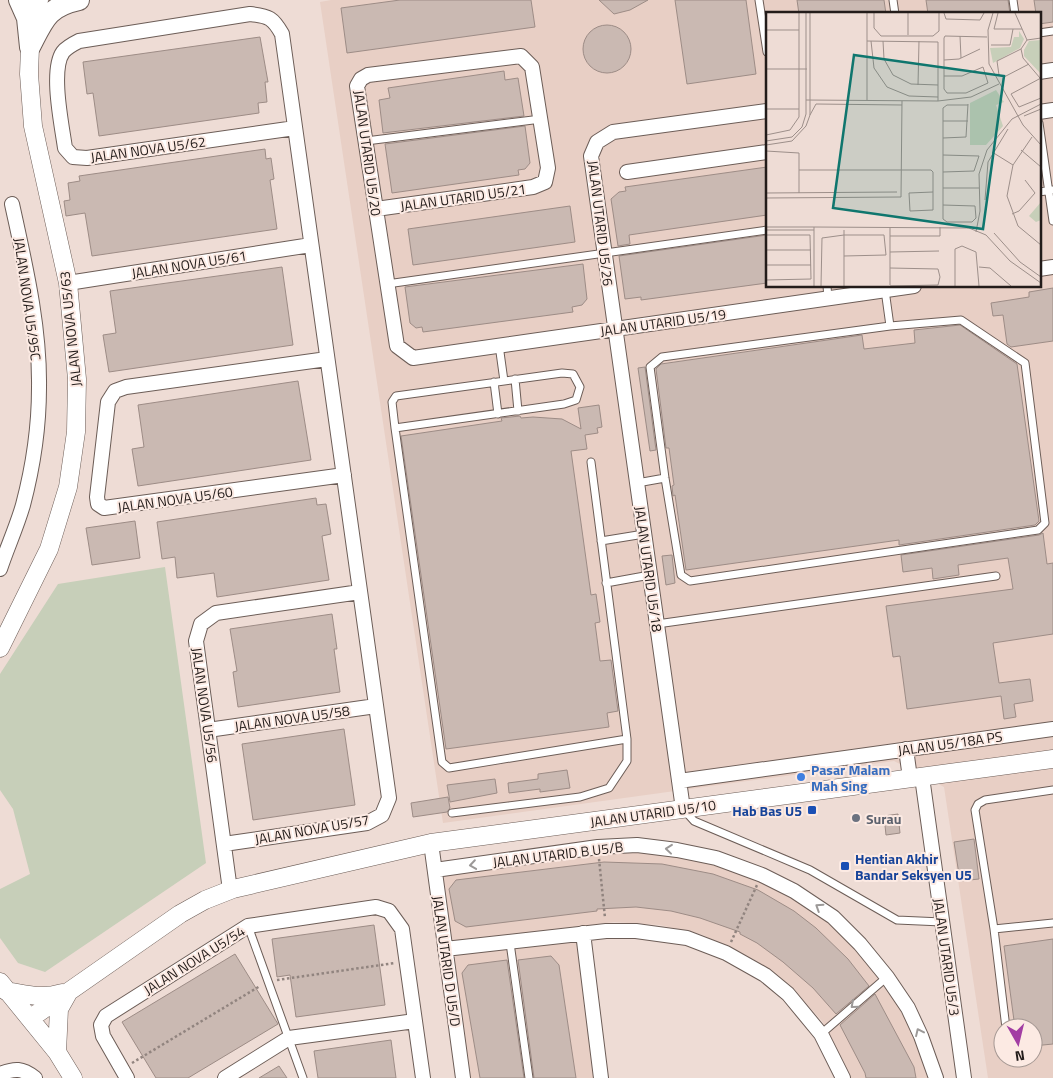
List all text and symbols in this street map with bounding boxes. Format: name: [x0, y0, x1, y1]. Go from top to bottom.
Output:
inset map: [766, 12, 1040, 288]
street label: JALAN UTARID U5/20: [349, 89, 387, 217]
street label: JALAN NOVA U5/62: [89, 131, 207, 167]
street label: JALAN UTARID U5/26: [583, 159, 619, 287]
street label: JALAN UTARID U5/21: [399, 178, 527, 216]
street label: JALAN NOVA U5/95C: [9, 236, 47, 362]
street label: JALAN NOVA U5/61: [130, 245, 248, 283]
street label: JALAN NOVA U5/63: [53, 270, 87, 388]
street label: JALAN UTARID U5/19: [599, 303, 727, 341]
street label: JALAN NOVA U5/60: [116, 481, 234, 517]
street label: JALAN UTARID U5/18: [630, 505, 668, 633]
street label: JALAN NOVA U5/56: [187, 646, 223, 764]
street label: JALAN NOVA U5/58: [233, 700, 351, 736]
street label: JALAN U5/18A PS: [896, 725, 1004, 761]
place label: Pasar Malam Mah Sing: [811, 759, 890, 796]
marker: Pasar Malam Mah Sing: [795, 771, 807, 783]
street label: JALAN UTARID U5/10: [589, 794, 717, 832]
place label: Hab Bas U5: [732, 800, 802, 821]
marker: Hab Bas U5: [806, 804, 818, 816]
place label: Surau: [866, 808, 901, 829]
street label: JALAN NOVA U5/57: [253, 809, 371, 849]
marker: Surau: [850, 812, 862, 824]
street label: JALAN UTARID B U5/B: [492, 836, 624, 872]
one-way arrow: [665, 844, 673, 855]
place label: Hentian Akhir Bandar Seksyen U5: [855, 848, 972, 885]
one-way arrow: [469, 859, 477, 870]
marker: Hentian Akhir Bandar Seksyen U5: [839, 860, 851, 872]
street label: JALAN UTARID D U5/D: [427, 894, 467, 1028]
street label: JALAN UTARID U5/3: [928, 897, 966, 1017]
one-way arrow: [815, 904, 825, 913]
street label: JALAN NOVA U5/54: [139, 920, 249, 1000]
one-way arrow: [851, 1000, 860, 1008]
north arrow: [993, 1018, 1043, 1068]
one-way arrow: [916, 1029, 926, 1038]
text: N: [1014, 1045, 1026, 1067]

